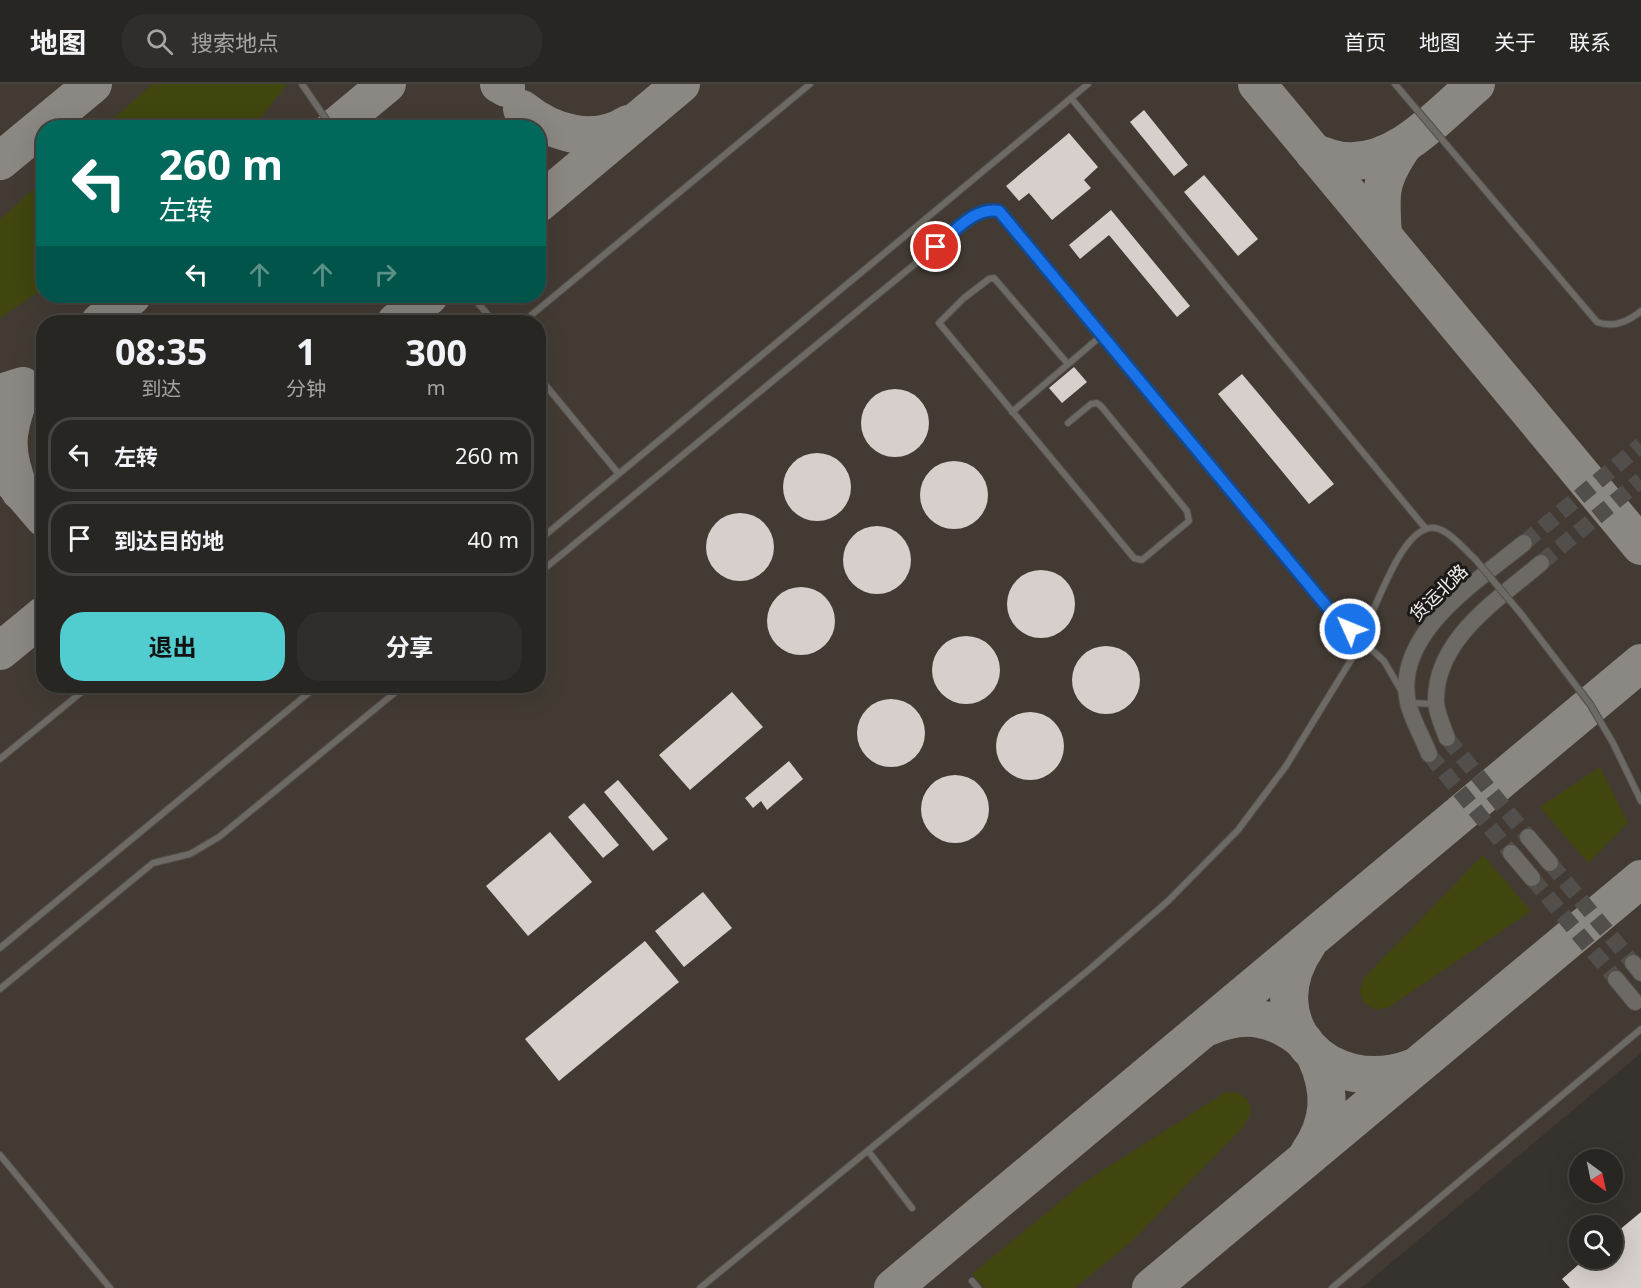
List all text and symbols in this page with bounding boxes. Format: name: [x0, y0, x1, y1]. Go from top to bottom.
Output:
search box: [122, 14, 542, 68]
text: 地图: [30, 23, 86, 61]
icon: search: [143, 25, 176, 58]
text: 搜索地点: [191, 27, 279, 57]
text: 首页: [1344, 28, 1386, 56]
text: 地图: [1419, 28, 1461, 56]
text: 关于: [1494, 28, 1536, 56]
text: 联系: [1569, 28, 1611, 56]
text: 260 m: [159, 135, 283, 192]
icon: left: [60, 144, 138, 222]
text: 左转: [159, 191, 213, 228]
pin: [910, 221, 961, 272]
icon: arrive: [919, 230, 952, 263]
icon: left: [180, 258, 213, 291]
icon: ahead: [243, 258, 276, 291]
icon: ahead: [306, 258, 339, 291]
icon: right: [369, 258, 402, 291]
text: 08:35: [115, 327, 207, 376]
text: 1: [296, 327, 317, 376]
text: 300: [405, 328, 467, 377]
text: m: [427, 374, 445, 401]
text: 到达: [141, 375, 181, 402]
text: 分钟: [286, 375, 326, 402]
icon: left: [63, 438, 96, 471]
text: 260 m: [455, 440, 519, 470]
text: 左转: [114, 441, 158, 471]
icon: arrive: [63, 522, 96, 555]
text: 40 m: [468, 524, 519, 554]
text: 到达目的地: [114, 525, 224, 555]
street label: 货运北路: [1404, 559, 1473, 626]
position arrow: [1318, 597, 1382, 661]
button: 退出: [60, 612, 285, 681]
button: 分享: [297, 612, 522, 681]
north arrow: [1569, 1149, 1623, 1203]
map controls: [1569, 1149, 1623, 1269]
button: search: [1569, 1215, 1623, 1269]

